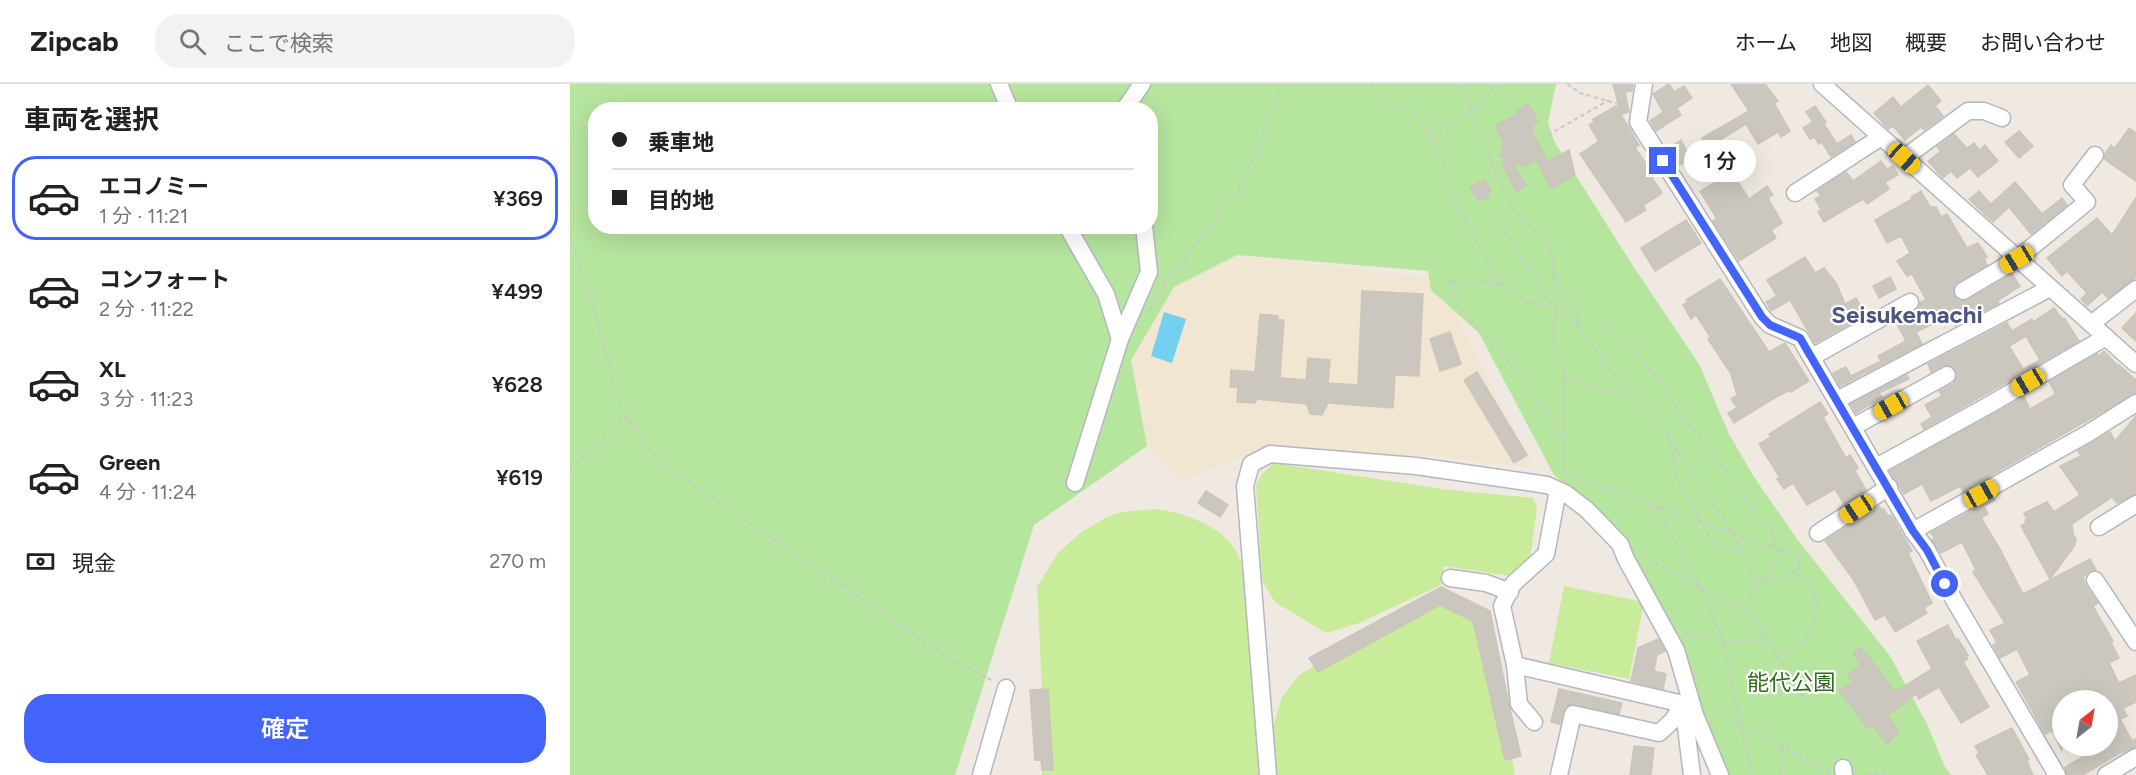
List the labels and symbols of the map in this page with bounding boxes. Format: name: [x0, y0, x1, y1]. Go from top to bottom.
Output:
car: [1885, 139, 1923, 177]
callout: 1 分: [1684, 140, 1756, 182]
route end: [1649, 147, 1676, 174]
car: [1997, 242, 2037, 276]
district label: Seisukemachi: [1831, 300, 1983, 329]
car: [2008, 365, 2048, 399]
car: [1871, 389, 1911, 423]
car: [1961, 477, 2001, 511]
car: [1837, 492, 1877, 526]
route start: [1931, 570, 1958, 597]
park label: 能代公園: [1747, 669, 1835, 696]
north arrow: [2052, 690, 2118, 756]

